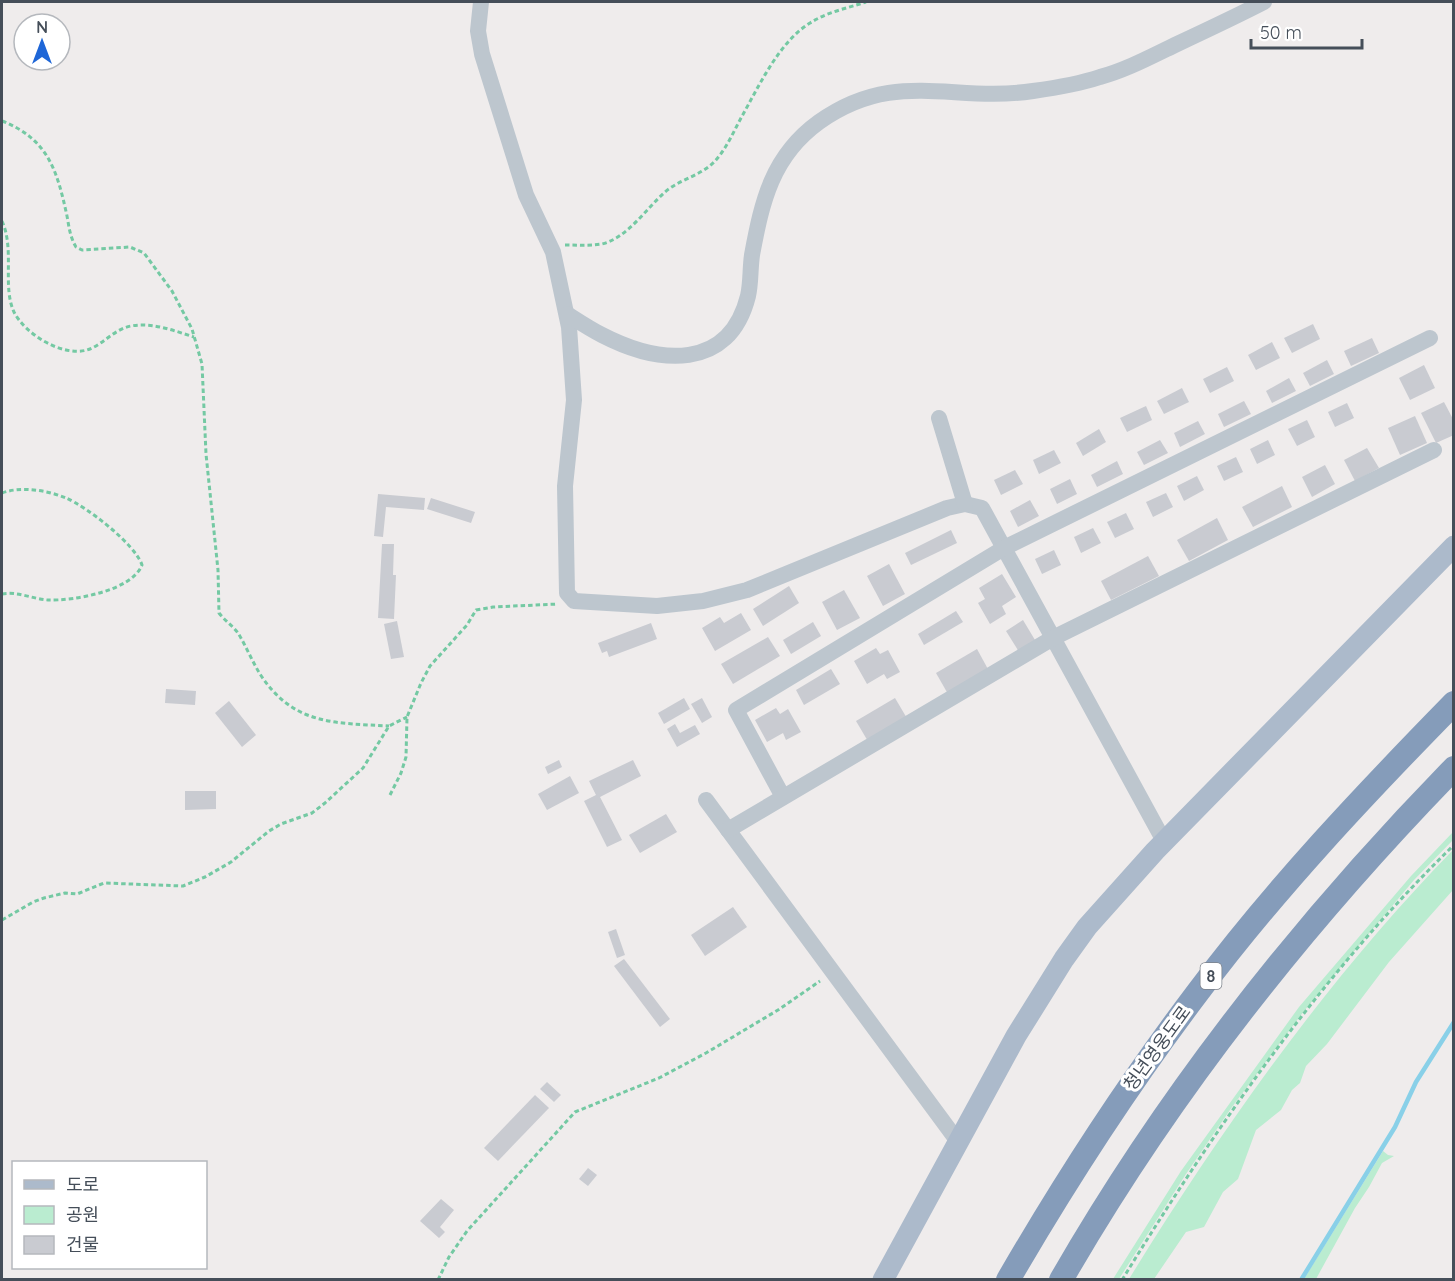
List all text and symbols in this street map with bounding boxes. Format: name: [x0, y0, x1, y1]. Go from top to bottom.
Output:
north arrow: [12, 12, 72, 72]
scale bar: [1251, 12, 1362, 50]
text: N: [36, 17, 48, 37]
text: 50 m: [1260, 21, 1302, 44]
road number: 8: [1200, 963, 1222, 989]
street label: 청년영웅도로: [1118, 1001, 1196, 1095]
legend: [12, 1161, 207, 1269]
text: 도로: [66, 1173, 99, 1196]
text: 공원: [66, 1203, 99, 1226]
text: 건물: [66, 1233, 99, 1256]

